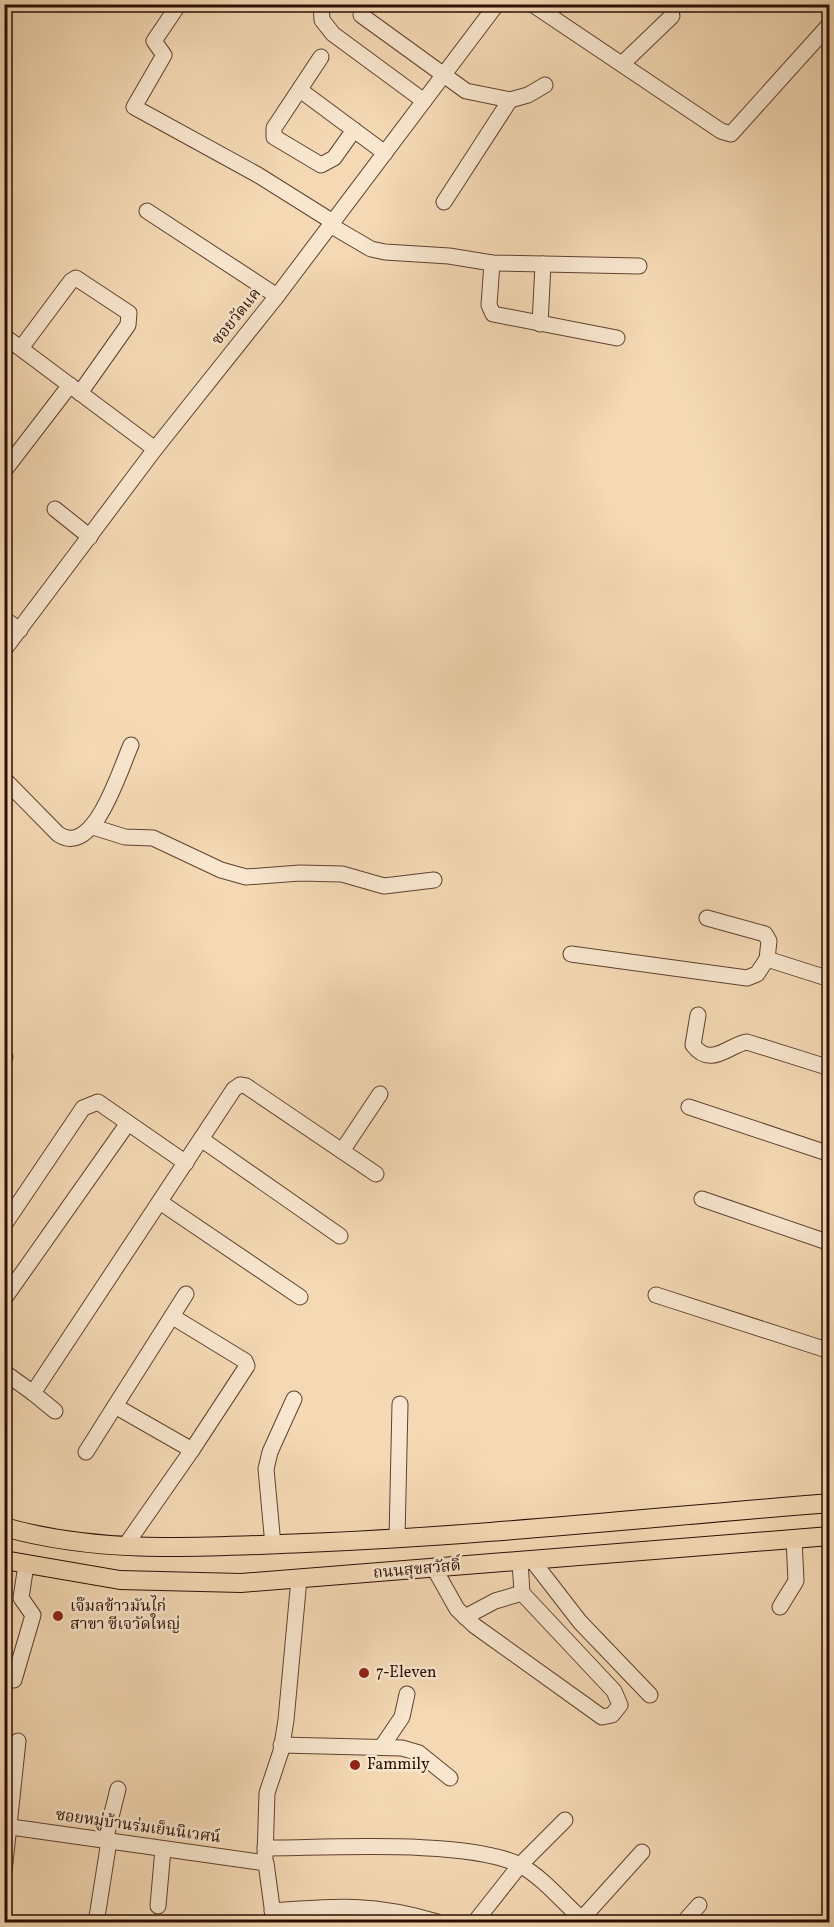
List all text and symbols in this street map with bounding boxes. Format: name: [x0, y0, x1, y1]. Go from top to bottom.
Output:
street label: ซอยวัดแค: [207, 284, 267, 350]
street label: ถนนสุขสวัสดิ์: [372, 1553, 463, 1585]
place label: เจ๊มลข้าวมันไก่ สาขา ซีเจวัดใหญ่: [70, 1595, 180, 1636]
marker: เจ๊มลข้าวมันไก่ สาขา ซีเจวัดใหญ่: [51, 1609, 65, 1623]
place label: 7-Eleven: [376, 1662, 437, 1684]
marker: 7-Eleven: [357, 1666, 371, 1680]
place label: Fammily: [367, 1754, 430, 1776]
marker: Fammily: [348, 1758, 362, 1772]
street label: ซอยหมู่บ้านร่มเย็นนิเวศน์: [54, 1805, 222, 1849]

